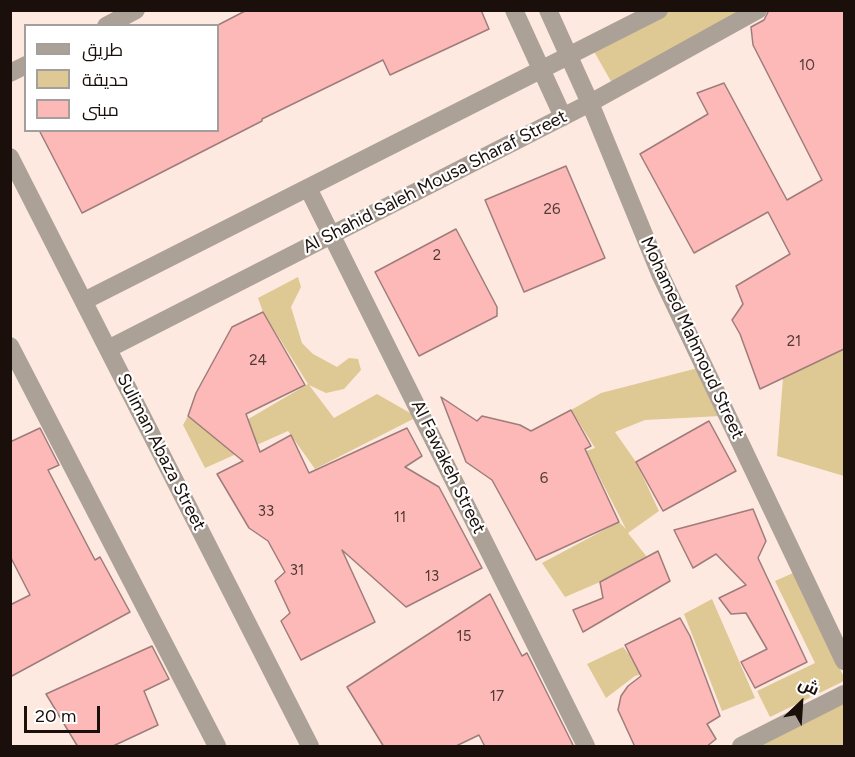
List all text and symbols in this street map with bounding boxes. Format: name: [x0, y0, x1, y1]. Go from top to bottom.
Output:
legend: [24, 24, 219, 132]
text: طريق: [82, 39, 123, 61]
house number: 10: [799, 57, 815, 75]
text: حديقة: [82, 69, 128, 91]
text: مبنى: [82, 99, 119, 121]
street label: Al Shahid Saleh Mousa Sharaf Street: [299, 106, 571, 258]
house number: 26: [544, 201, 560, 219]
street label: Mohamed Mahmoud Street: [636, 233, 748, 443]
house number: 2: [433, 247, 441, 265]
house number: 21: [787, 333, 801, 351]
house number: 24: [249, 352, 267, 370]
street label: Suliman Abaza Street: [112, 370, 210, 534]
street label: Al Fawakeh Street: [406, 397, 490, 537]
house number: 6: [540, 470, 548, 488]
house number: 33: [258, 503, 274, 521]
house number: 11: [394, 509, 406, 527]
house number: 31: [290, 562, 304, 580]
house number: 13: [425, 568, 439, 586]
house number: 15: [457, 628, 471, 646]
north arrow: [771, 673, 831, 733]
text: ش: [795, 673, 822, 699]
house number: 17: [490, 688, 504, 706]
scale bar: [27, 694, 104, 732]
text: 20 m: [35, 705, 76, 727]

